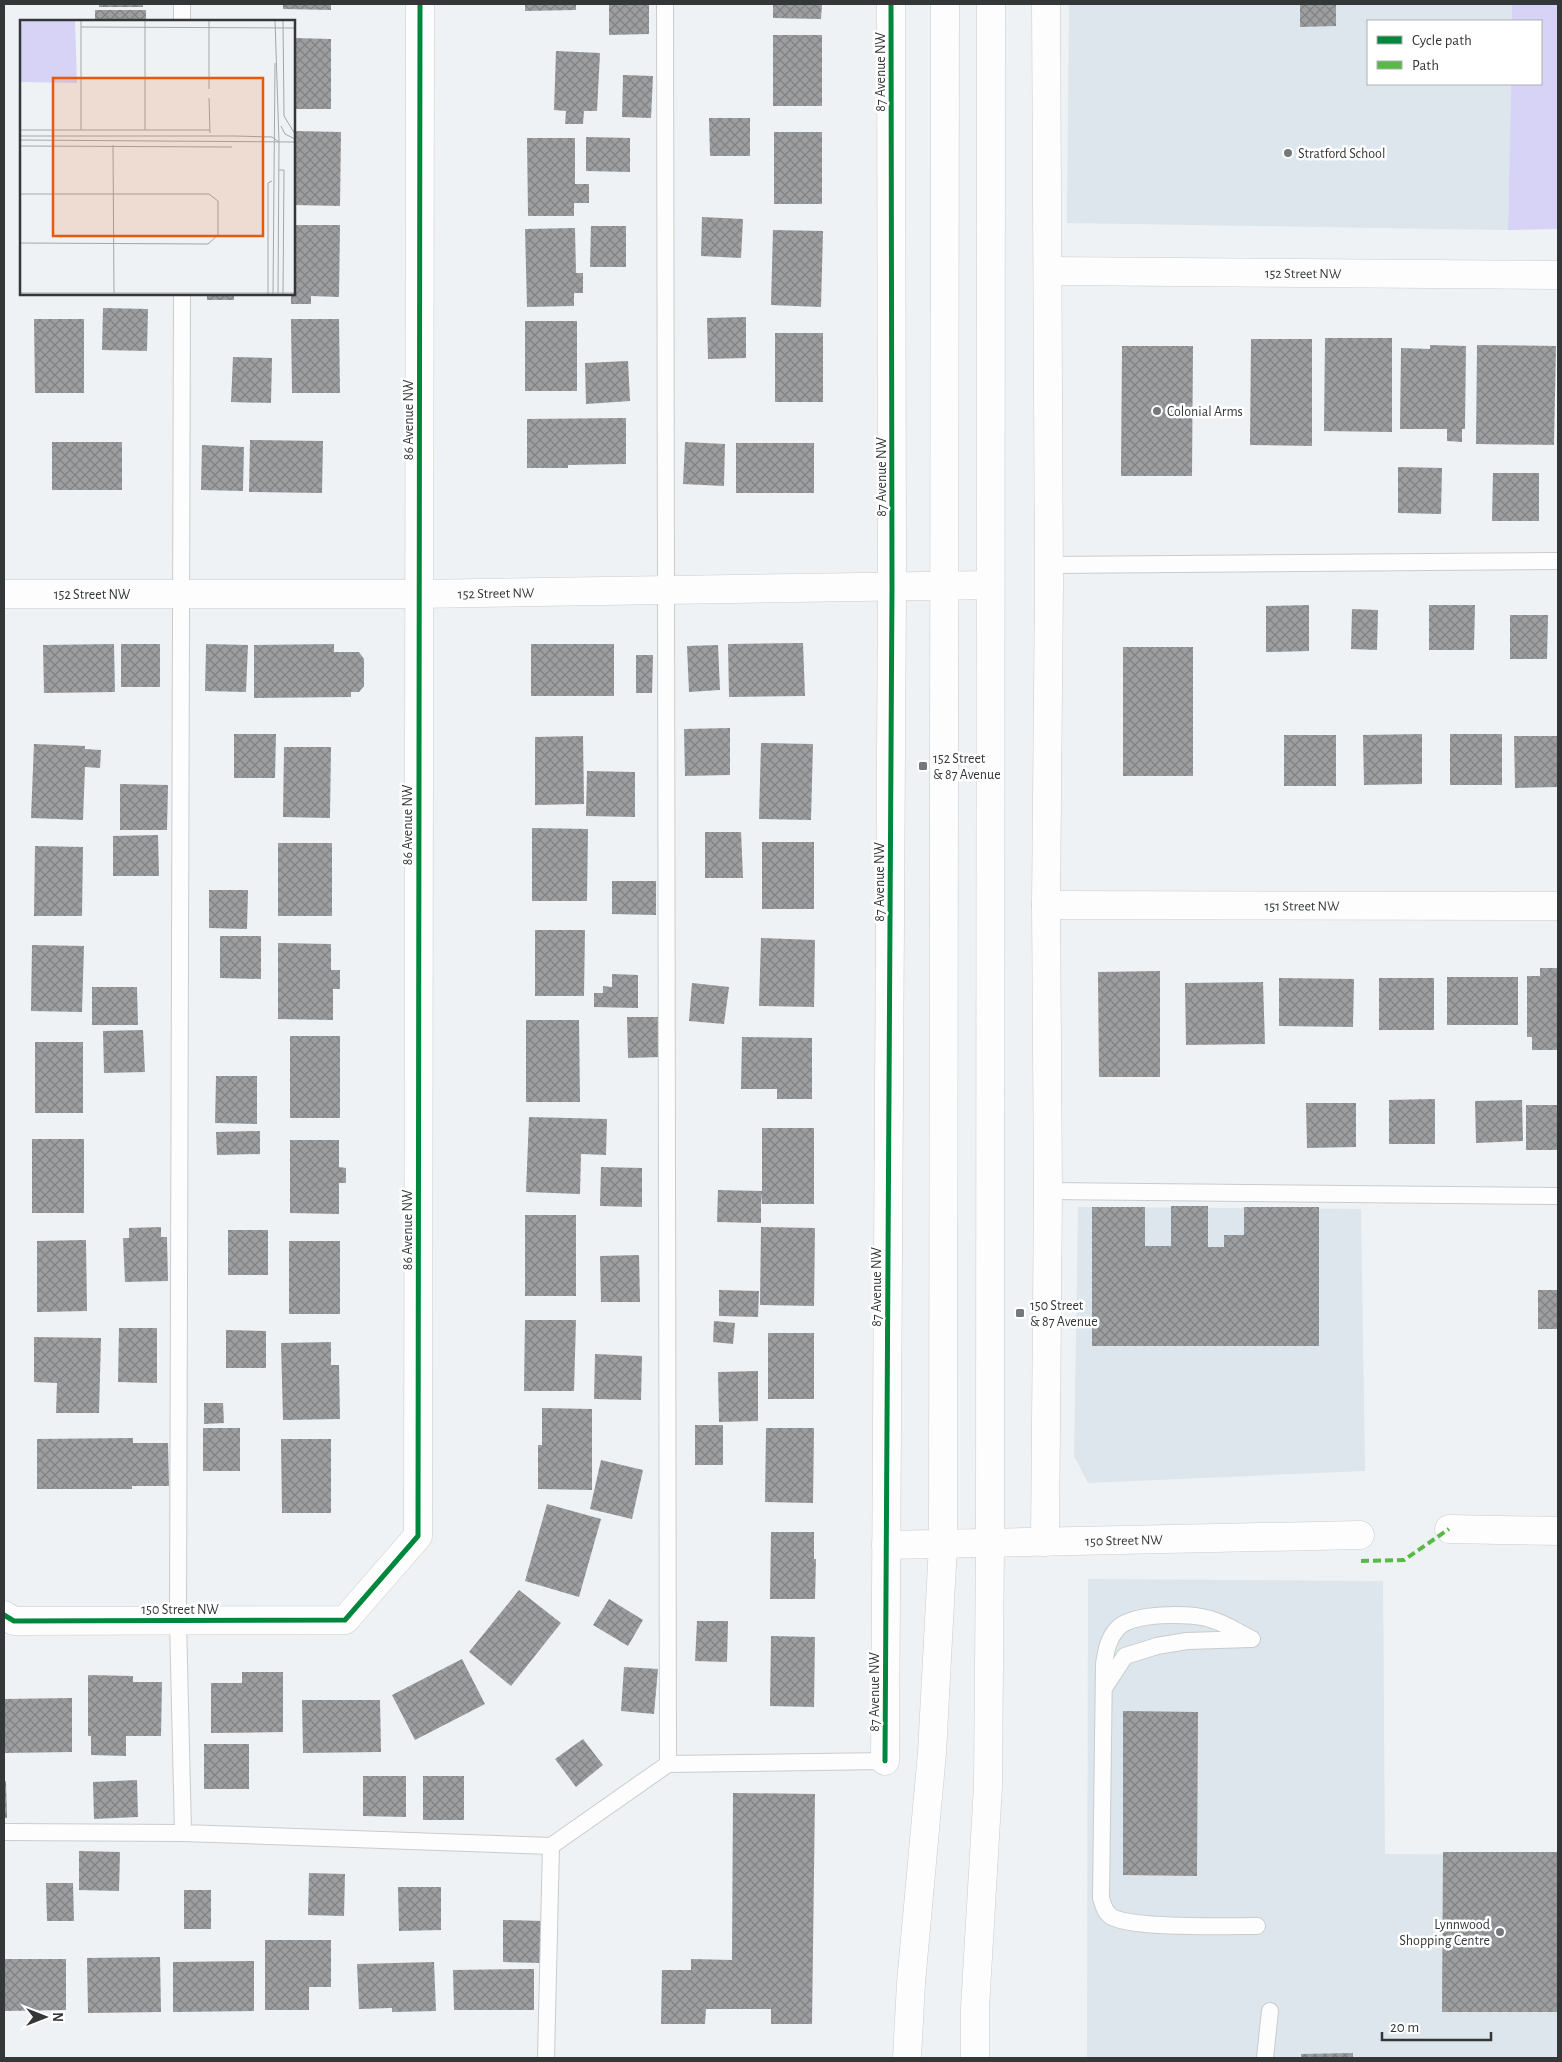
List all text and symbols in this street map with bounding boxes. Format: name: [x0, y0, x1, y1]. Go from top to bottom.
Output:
inset map: [20, 20, 295, 295]
legend: [1367, 20, 1542, 85]
street label: 87 Avenue NW: [874, 32, 888, 112]
text: Cycle path: [1412, 33, 1472, 48]
text: Path: [1412, 58, 1439, 73]
marker: Stratford School: [1282, 147, 1294, 159]
place label: Stratford School: [1298, 147, 1385, 161]
street label: 152 Street NW: [1265, 267, 1342, 281]
street label: 86 Avenue NW: [402, 379, 416, 460]
marker: Colonial Arms: [1151, 405, 1163, 417]
place label: Colonial Arms: [1167, 405, 1243, 419]
street label: 87 Avenue NW: [875, 437, 889, 517]
street label: 152 Street NW: [458, 586, 535, 601]
street label: 152 Street NW: [54, 588, 131, 602]
place label: 152 Street & 87 Avenue: [933, 752, 1001, 782]
marker: 152 Street & 87 Avenue: [917, 760, 929, 772]
street label: 86 Avenue NW: [401, 784, 415, 865]
street label: 87 Avenue NW: [873, 842, 887, 922]
street label: 151 Street NW: [1264, 899, 1340, 914]
street label: 86 Avenue NW: [401, 1189, 415, 1270]
street label: 87 Avenue NW: [870, 1247, 884, 1327]
place label: 150 Street & 87 Avenue: [1030, 1299, 1098, 1329]
marker: 150 Street & 87 Avenue: [1014, 1307, 1026, 1319]
street label: 150 Street NW: [1085, 1533, 1163, 1549]
street label: 150 Street NW: [141, 1603, 219, 1617]
street label: 87 Avenue NW: [868, 1652, 882, 1732]
place label: Lynnwood Shopping Centre: [1399, 1918, 1490, 1948]
marker: Lynnwood Shopping Centre: [1494, 1926, 1506, 1938]
north arrow: [20, 1992, 70, 2042]
scale bar: [1382, 2010, 1491, 2042]
text: N: [50, 2012, 64, 2022]
text: 20 m: [1390, 2020, 1419, 2035]

